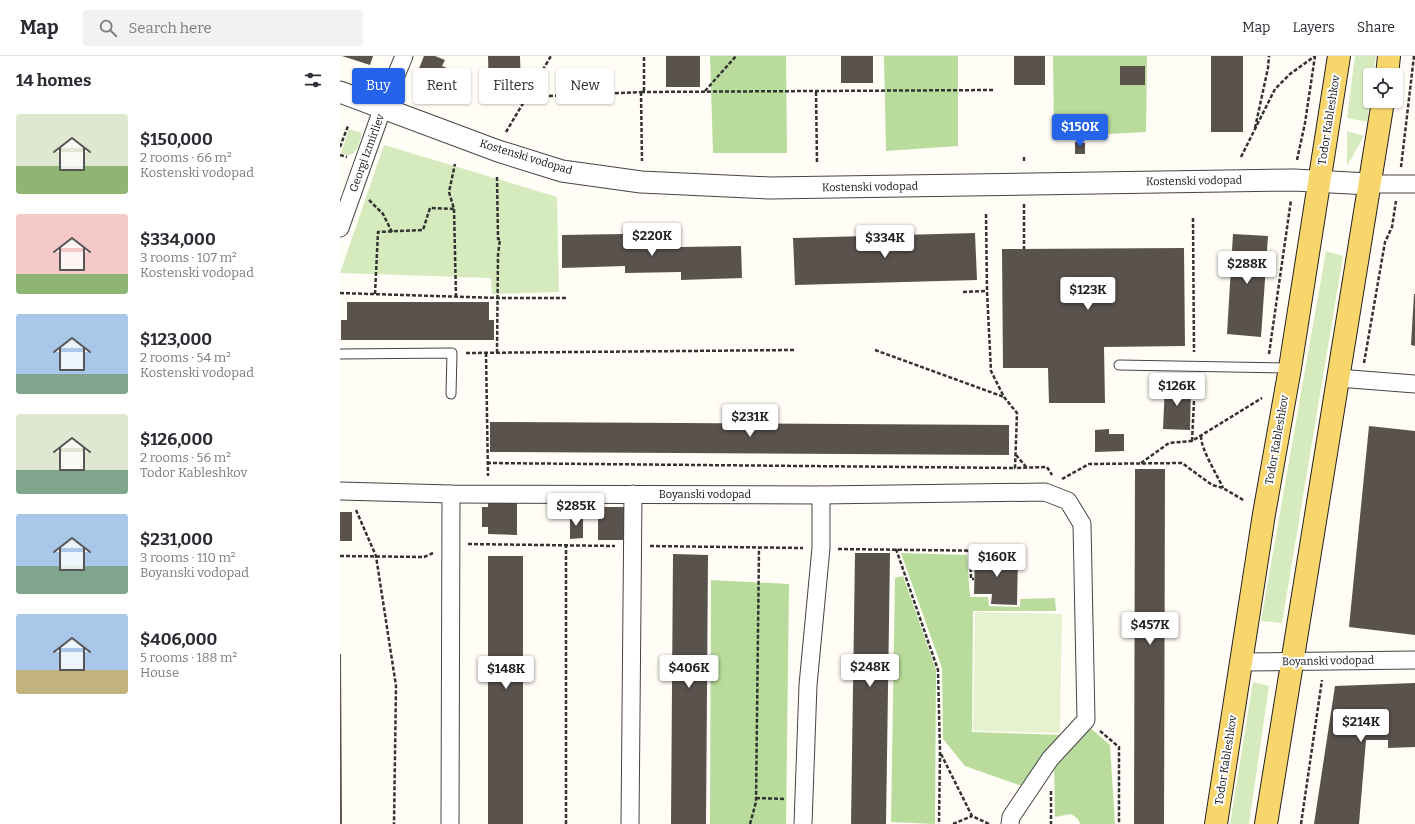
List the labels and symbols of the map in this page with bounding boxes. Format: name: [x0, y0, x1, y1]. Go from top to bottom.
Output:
street label: Todor Kableshkov: [1315, 74, 1343, 166]
street label: Georgi Izmirliev: [347, 112, 387, 194]
pin: $150K: [1052, 114, 1108, 148]
street label: Kostenski vodopad: [478, 137, 574, 177]
street label: Kostenski vodopad: [1146, 174, 1243, 188]
street label: Kostenski vodopad: [822, 180, 919, 194]
pin: $220K: [624, 223, 680, 257]
pin: $334K: [857, 225, 913, 259]
pin: $288K: [1219, 251, 1275, 285]
pin: $123K: [1060, 277, 1116, 311]
pin: $126K: [1149, 373, 1205, 407]
street label: Todor Kableshkov: [1263, 394, 1291, 486]
pin: $231K: [722, 404, 778, 438]
street label: Boyanski vodopad: [659, 488, 752, 501]
pin: $285K: [548, 493, 604, 527]
pin: $160K: [969, 544, 1025, 578]
pin: $457K: [1122, 612, 1178, 646]
pin: $248K: [842, 654, 898, 688]
street label: Boyanski vodopad: [1282, 654, 1375, 668]
pin: $406K: [661, 655, 717, 689]
pin: $148K: [478, 656, 534, 690]
pin: $214K: [1333, 709, 1389, 743]
street label: Todor Kableshkov: [1212, 714, 1240, 806]

